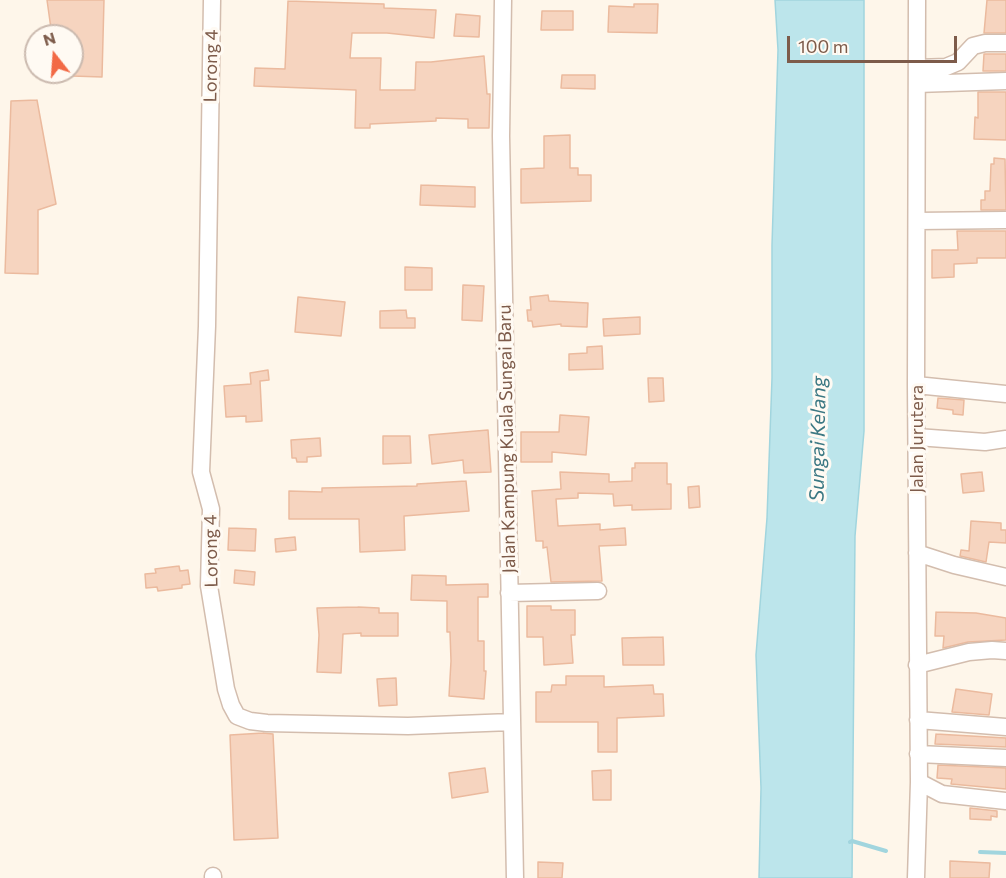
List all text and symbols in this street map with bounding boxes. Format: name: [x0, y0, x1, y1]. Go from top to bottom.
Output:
north arrow: [24, 24, 84, 84]
scale bar: [790, 24, 960, 62]
text: N: [41, 27, 58, 49]
street label: Lorong 4: [200, 29, 222, 103]
text: 100 m: [798, 35, 848, 57]
street label: Jalan Kampung Kuala Sungai Baru: [494, 304, 520, 574]
water label: Sungai Kelang: [805, 376, 831, 502]
street label: Jalan Jurutera: [906, 385, 928, 493]
street label: Lorong 4: [200, 514, 222, 588]

